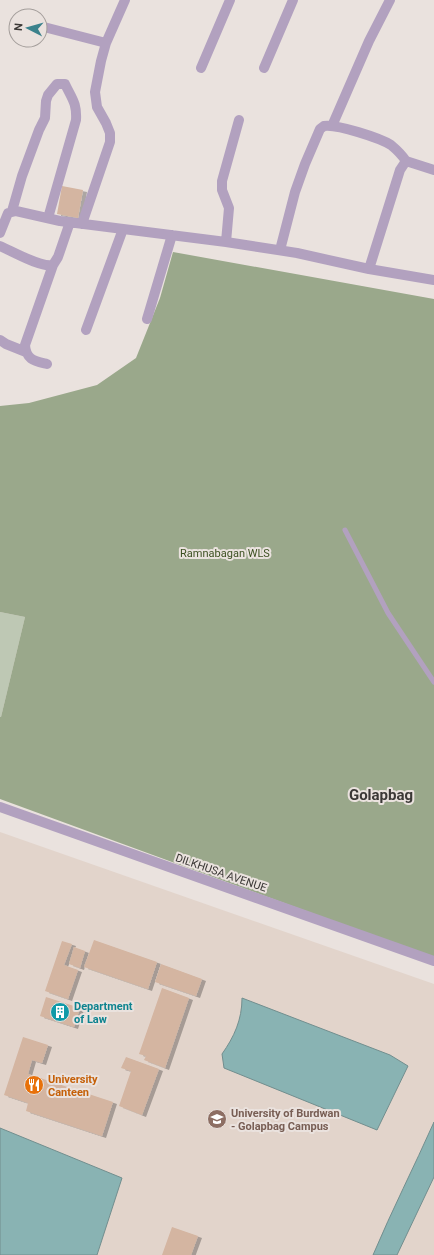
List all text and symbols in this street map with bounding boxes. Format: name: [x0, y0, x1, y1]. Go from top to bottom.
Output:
north arrow: [8, 8, 48, 48]
text: N: [12, 22, 25, 32]
park label: Ramnabagan WLS: [180, 547, 270, 560]
district label: Golapbag: [349, 786, 413, 804]
street label: DILKHUSA AVENUE: [174, 851, 268, 895]
place label: Department of Law: [74, 1000, 133, 1026]
building icon: Department of Law: [49, 1001, 71, 1023]
place label: University Canteen: [48, 1073, 98, 1099]
restaurant icon: University Canteen: [23, 1074, 45, 1096]
place label: University of Burdwan - Golapbag Campus: [231, 1107, 340, 1133]
school or university icon: University of Burdwan - Golapbag Campus: [206, 1108, 228, 1130]

